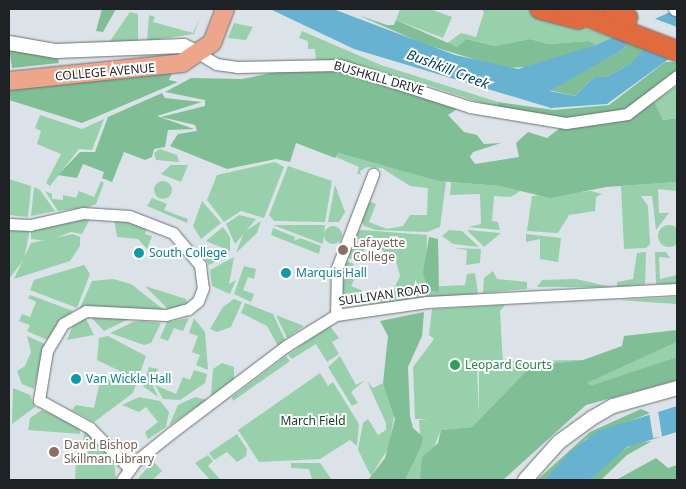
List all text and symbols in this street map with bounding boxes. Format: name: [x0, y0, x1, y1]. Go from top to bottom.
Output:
water label: Bushkill Creek: [405, 46, 491, 92]
street label: BUSHKILL DRIVE: [332, 58, 426, 98]
street label: COLLEGE AVENUE: [55, 60, 155, 84]
place label: Lafayette College: [353, 236, 405, 264]
marker: Lafayette College: [337, 244, 349, 256]
place label: South College: [149, 246, 227, 260]
marker: South College: [133, 247, 145, 259]
place label: Marquis Hall: [296, 266, 367, 280]
marker: Marquis Hall: [280, 267, 292, 279]
street label: SULLIVAN ROAD: [338, 281, 430, 309]
place label: Leopard Courts: [465, 358, 552, 372]
marker: Leopard Courts: [449, 359, 461, 371]
place label: Van Wickle Hall: [86, 372, 171, 386]
marker: Van Wickle Hall: [70, 373, 82, 385]
park label: March Field: [280, 414, 346, 428]
place label: David Bishop Skillman Library: [64, 438, 154, 466]
marker: David Bishop Skillman Library: [48, 446, 60, 458]

